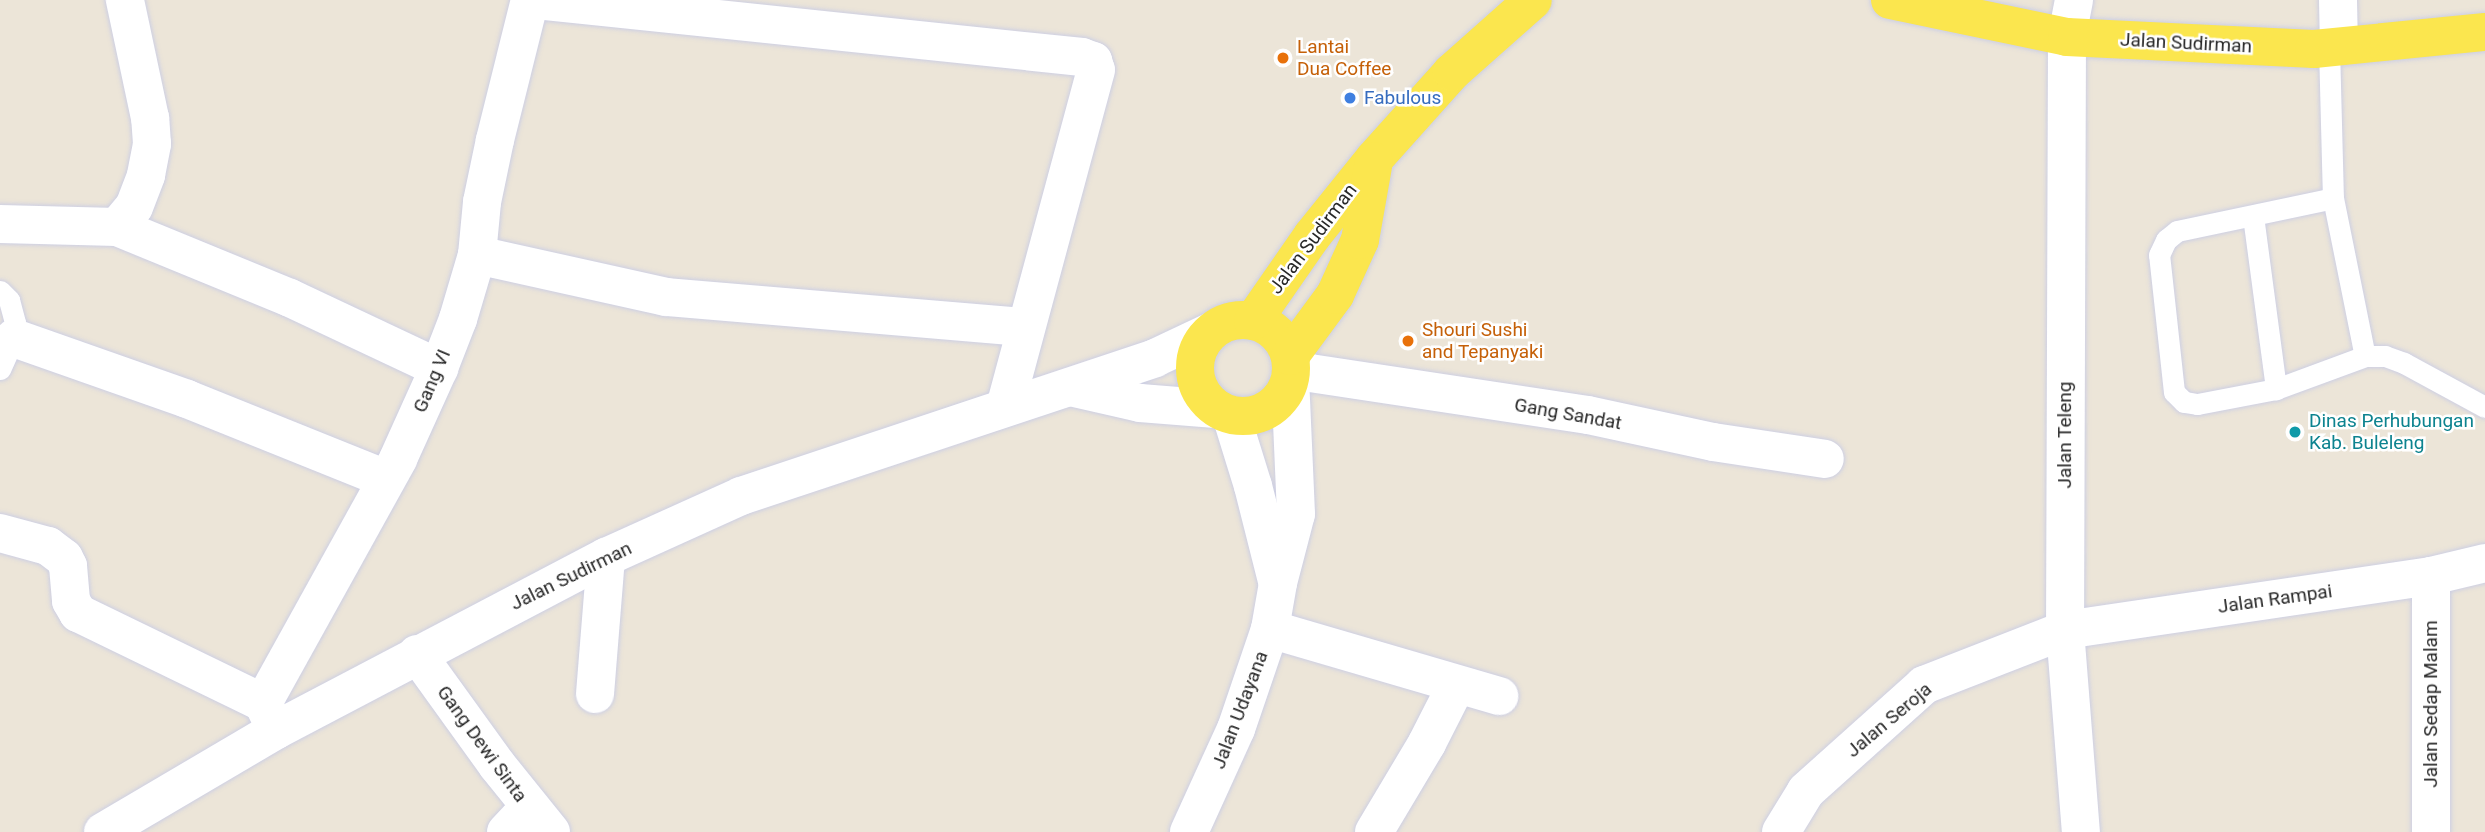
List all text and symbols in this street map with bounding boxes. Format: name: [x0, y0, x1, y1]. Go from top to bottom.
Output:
street label: Jalan Sudirman: [2119, 28, 2253, 58]
place label: Lantai Dua Coffee: [1297, 36, 1391, 80]
marker: Lantai Dua Coffee: [1275, 50, 1291, 66]
place label: Fabulous: [1364, 87, 1441, 109]
marker: Fabulous: [1342, 90, 1358, 106]
street label: Jalan Sudirman: [1264, 179, 1362, 299]
place label: Shouri Sushi and Tepanyaki: [1422, 319, 1544, 363]
marker: Shouri Sushi and Tepanyaki: [1400, 333, 1416, 349]
street label: Gang VI: [409, 346, 455, 416]
street label: Jalan Teleng: [2054, 381, 2076, 489]
street label: Gang Sandat: [1513, 393, 1623, 435]
place label: Dinas Perhubungan Kab. Buleleng: [2309, 410, 2474, 454]
marker: Dinas Perhubungan Kab. Buleleng: [2287, 424, 2303, 440]
street label: Jalan Sudirman: [507, 537, 635, 615]
street label: Jalan Rampai: [2216, 580, 2334, 618]
street label: Jalan Sedap Malam: [2420, 620, 2442, 788]
street label: Jalan Udayana: [1207, 648, 1273, 772]
street label: Jalan Seroja: [1842, 678, 1936, 762]
street label: Gang Dewi Sinta: [432, 681, 532, 807]

